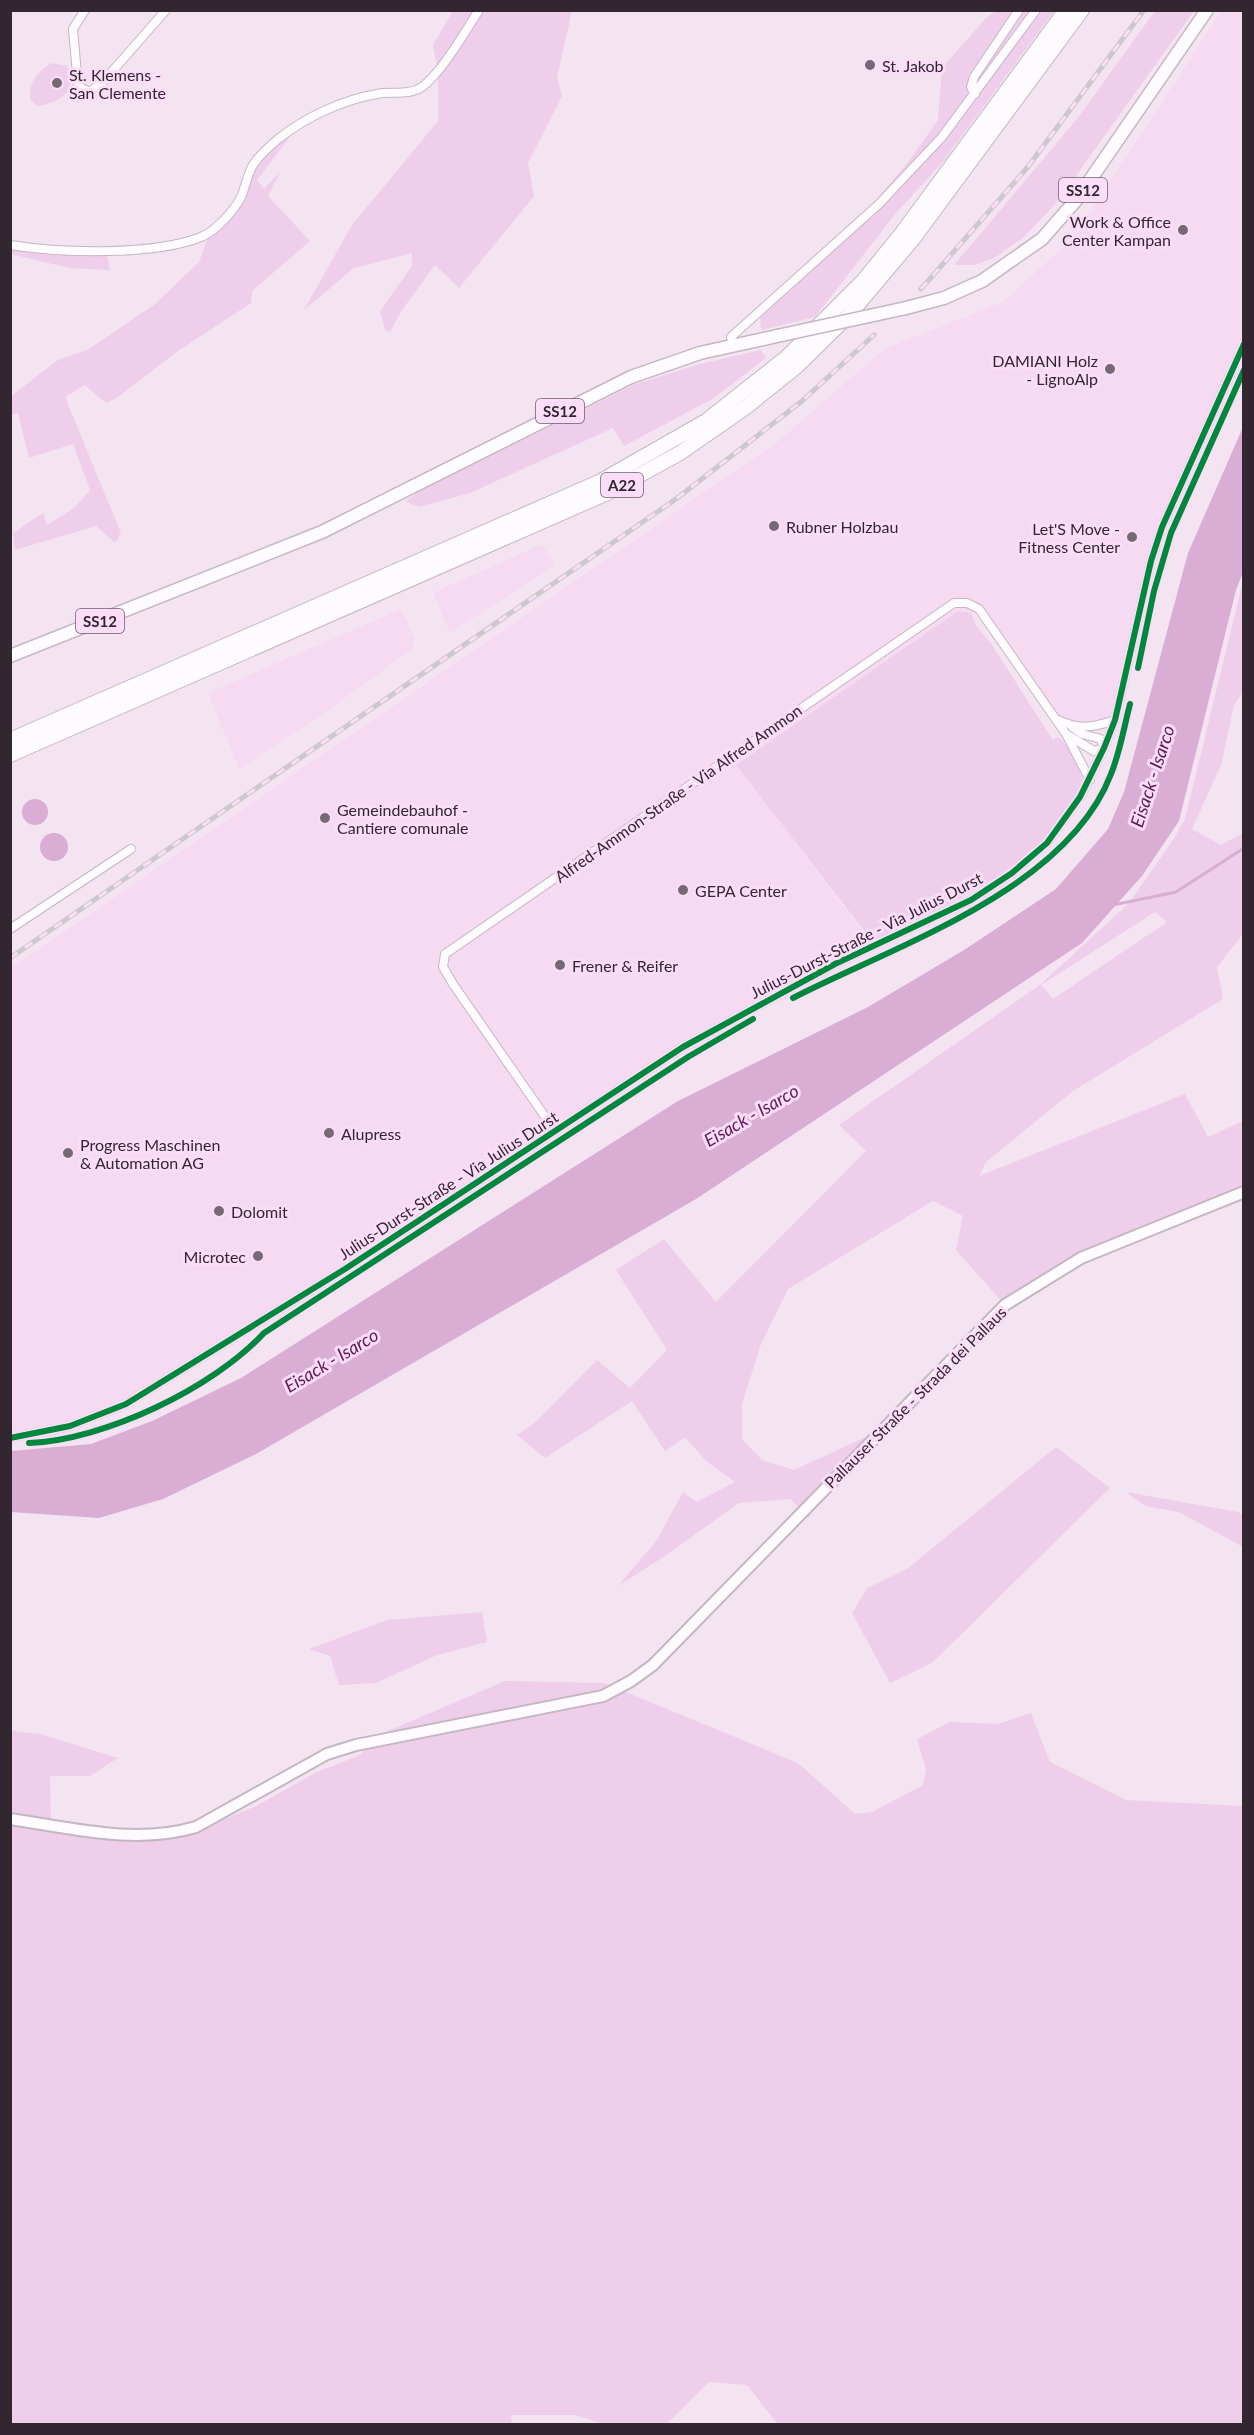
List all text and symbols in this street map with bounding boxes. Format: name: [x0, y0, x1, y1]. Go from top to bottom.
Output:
place label: St. Jakob: [882, 56, 944, 75]
marker: St. Jakob: [863, 58, 877, 72]
place label: St. Klemens - San Clemente: [69, 65, 166, 102]
marker: St. Klemens - San Clemente: [50, 76, 64, 90]
road number: SS12: [1059, 178, 1107, 202]
place label: Work & Office Center Kampan: [1062, 212, 1171, 249]
marker: Work & Office Center Kampan: [1176, 223, 1190, 237]
place label: DAMIANI Holz - LignoAlp: [992, 351, 1098, 388]
marker: DAMIANI Holz - LignoAlp: [1103, 362, 1117, 376]
road number: SS12: [536, 399, 584, 423]
road number: A22: [601, 473, 643, 497]
place label: Rubner Holzbau: [786, 517, 898, 536]
marker: Rubner Holzbau: [767, 519, 781, 533]
place label: Let'S Move - Fitness Center: [1018, 519, 1120, 556]
marker: Let'S Move - Fitness Center: [1125, 530, 1139, 544]
road number: SS12: [76, 609, 124, 633]
street label: Alfred-Ammon-Straße - Via Alfred Ammon: [551, 700, 805, 886]
water label: Eisack - Isarco: [1125, 722, 1179, 830]
place label: Gemeindebauhof - Cantiere comunale: [337, 800, 469, 837]
marker: Gemeindebauhof - Cantiere comunale: [318, 811, 332, 825]
street label: Julius-Durst-Straße - Via Julius Durst: [747, 868, 985, 1002]
place label: GEPA Center: [695, 881, 787, 900]
marker: GEPA Center: [676, 883, 690, 897]
place label: Frener & Reifer: [572, 956, 678, 975]
marker: Frener & Reifer: [553, 958, 567, 972]
water label: Eisack - Isarco: [700, 1079, 802, 1151]
street label: Julius-Durst-Straße - Via Julius Durst: [335, 1107, 562, 1263]
place label: Alupress: [341, 1124, 401, 1143]
marker: Alupress: [322, 1126, 336, 1140]
place label: Progress Maschinen & Automation AG: [80, 1135, 220, 1172]
marker: Progress Maschinen & Automation AG: [61, 1146, 75, 1160]
place label: Dolomit: [231, 1202, 288, 1221]
marker: Dolomit: [212, 1204, 226, 1218]
place label: Microtec: [184, 1247, 246, 1266]
marker: Microtec: [251, 1249, 265, 1263]
street label: Pallauser Straße - Strada dei Pallaus: [820, 1302, 1010, 1492]
water label: Eisack - Isarco: [280, 1323, 382, 1397]

